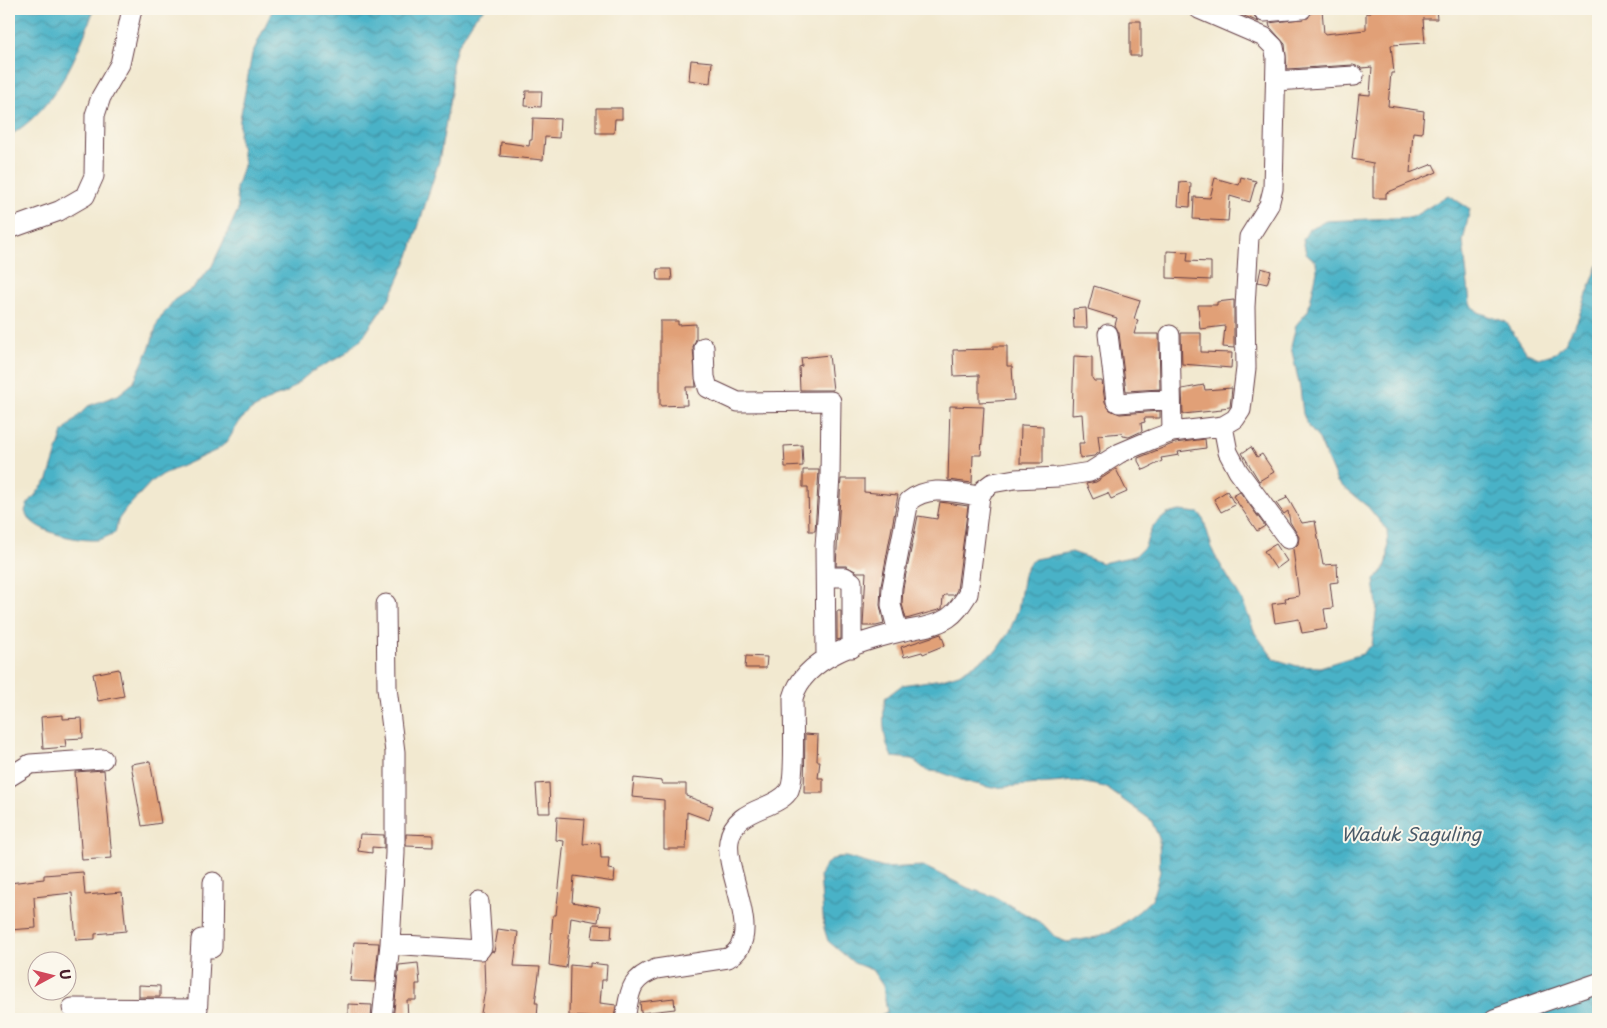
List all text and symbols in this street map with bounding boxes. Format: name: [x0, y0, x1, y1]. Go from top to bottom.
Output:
water label: Waduk Saguling: [1341, 820, 1483, 847]
north arrow: [28, 950, 78, 1000]
text: U: [54, 968, 76, 981]

